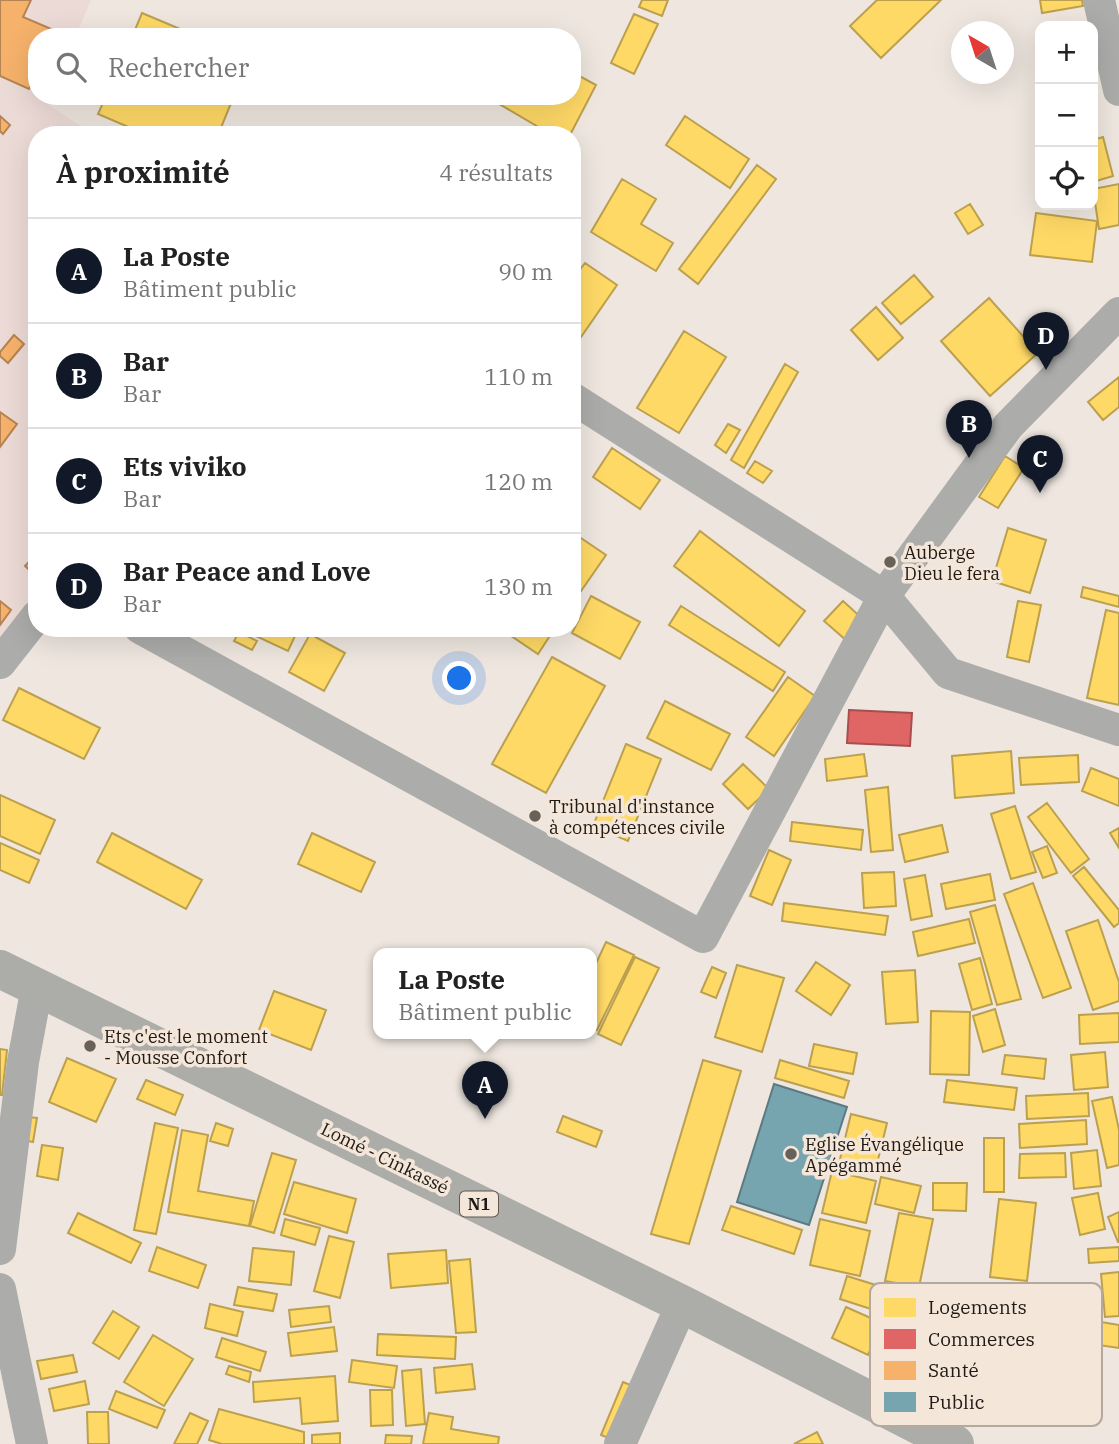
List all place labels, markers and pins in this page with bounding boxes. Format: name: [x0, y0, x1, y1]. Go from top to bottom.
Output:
pin: D: [1023, 312, 1069, 370]
pin: B: [946, 400, 992, 458]
pin: C: [1017, 435, 1063, 493]
place label: Auberge Dieu le fera: [904, 541, 1000, 585]
marker: Auberge Dieu le fera: [882, 554, 898, 570]
place label: Tribunal d'instance à compétences civile: [549, 795, 725, 839]
marker: Tribunal d'instance à compétences civile: [527, 808, 543, 824]
place label: Ets c'est le moment - Mousse Confort: [104, 1025, 268, 1069]
marker: Ets c'est le moment - Mousse Confort: [82, 1038, 98, 1054]
pin: A: [462, 1061, 508, 1119]
place label: Eglise Évangélique Apégammé: [805, 1133, 964, 1177]
marker: Eglise Évangélique Apégammé: [783, 1146, 799, 1162]

